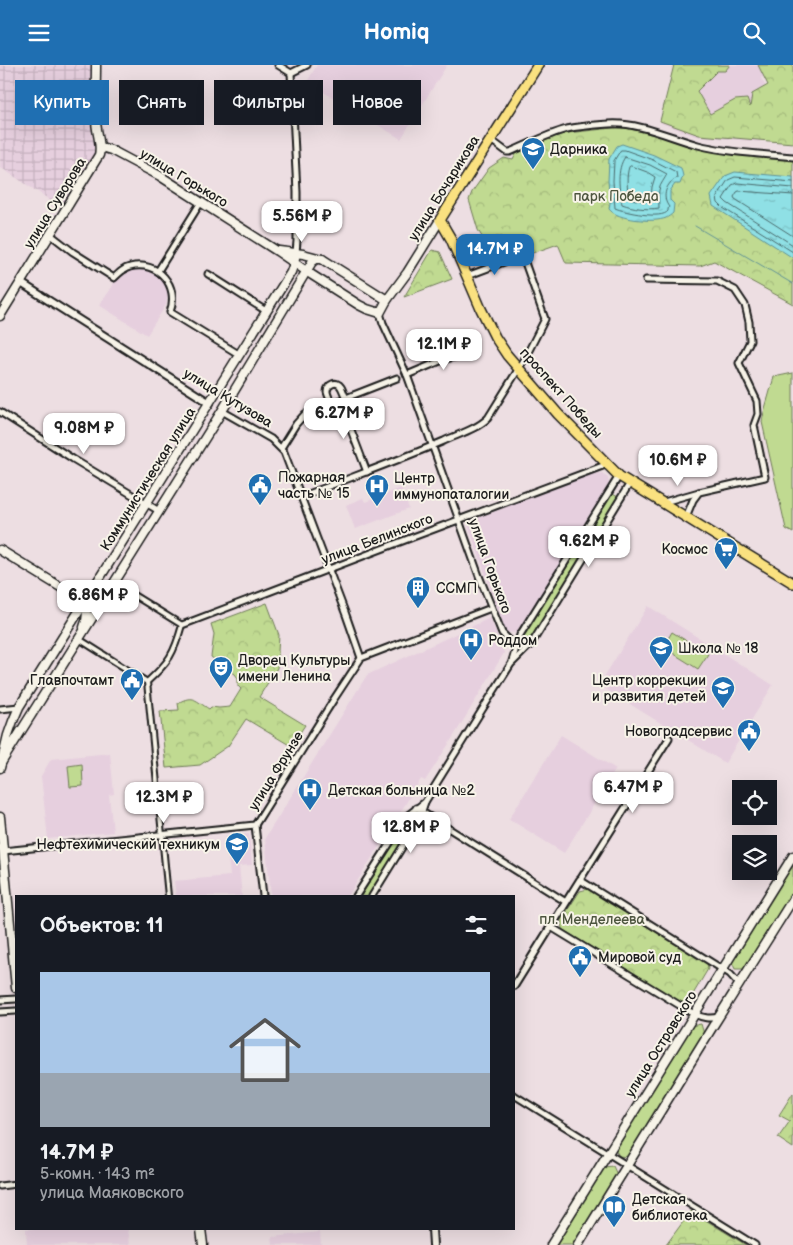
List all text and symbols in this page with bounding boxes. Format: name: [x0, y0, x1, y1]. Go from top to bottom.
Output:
icon: menu: [25, 19, 53, 47]
text: Homiq: [364, 19, 429, 46]
icon: search: [740, 19, 768, 47]
chip: Купить: [15, 80, 109, 125]
chip: Снять: [119, 80, 204, 125]
chip: Фильтры: [214, 80, 323, 125]
chip: Новое: [333, 80, 421, 125]
street label: улица Бочарикова: [405, 132, 484, 244]
school or university icon: Дарника: [520, 136, 546, 170]
place label: Дарника: [550, 141, 608, 158]
street label: улица Горького: [137, 145, 231, 211]
street label: улица Суворова: [20, 154, 90, 252]
park label: парк Победa: [573, 188, 659, 205]
pin: 5.56M ₽: [256, 201, 348, 243]
text: 5.56M ₽: [272, 207, 332, 226]
pin: 14.7M ₽: [449, 233, 541, 276]
text: 14.7M ₽: [467, 240, 523, 259]
pin: 12.1M ₽: [398, 329, 490, 371]
text: 12.1M ₽: [417, 335, 471, 354]
street label: проспект Победы: [516, 344, 606, 442]
street label: улица Кутузова: [181, 365, 276, 432]
pin: 6.27M ₽: [298, 397, 390, 440]
street label: Коммунистическая улица: [97, 404, 200, 554]
text: 6.27M ₽: [315, 404, 373, 423]
pin: 9.08M ₽: [38, 413, 130, 455]
text: 9.08M ₽: [54, 419, 114, 438]
pin: 10.6M ₽: [632, 445, 724, 487]
text: 10.6M ₽: [649, 451, 707, 470]
place label: Пожарная часть № 15: [278, 469, 350, 502]
place label: Центр иммунопаталогии: [394, 470, 509, 503]
public building icon: Пожарная часть № 15: [247, 472, 273, 506]
hospital icon: Центр иммунопаталогии: [364, 473, 390, 507]
street label: улица Белинского: [319, 510, 435, 568]
street label: улица Горького: [465, 516, 515, 616]
pin: 9.62M ₽: [543, 525, 635, 568]
text: 9.62M ₽: [559, 532, 619, 551]
supermarket icon: Космос: [713, 536, 739, 570]
place label: Космос: [661, 541, 708, 558]
building icon: ССМП: [405, 575, 431, 609]
pin: 6.86M ₽: [52, 579, 144, 622]
place label: ССМП: [436, 580, 477, 597]
text: 6.86M ₽: [68, 586, 128, 605]
hospital icon: Роддом: [458, 627, 484, 661]
place label: Роддом: [488, 632, 537, 649]
school or university icon: Школа № 18: [648, 635, 674, 669]
place label: Школа № 18: [678, 640, 758, 657]
place label: Дворец Культуры имени Ленина: [238, 652, 350, 685]
theatre icon: Дворец Культуры имени Ленина: [208, 655, 234, 689]
public building icon: Главпочтамт: [119, 667, 145, 701]
place label: Главпочтамт: [30, 672, 114, 689]
place label: Центр коррекции и развития детей: [592, 672, 706, 705]
school or university icon: Центр коррекции и развития детей: [710, 675, 736, 709]
public building icon: Новоградсервис: [736, 718, 762, 752]
place label: Новоградсервис: [625, 723, 732, 740]
street label: улица Фрунзе: [245, 728, 307, 814]
pin: 6.47M ₽: [587, 771, 679, 814]
hospital icon: Детская больница №2: [297, 777, 323, 811]
text: 6.47M ₽: [604, 778, 662, 797]
map controls: [732, 780, 777, 880]
button: locate: [732, 780, 777, 825]
pin: 12.3M ₽: [118, 781, 210, 824]
place label: Детская больница №2: [328, 782, 476, 799]
text: 12.3M ₽: [136, 788, 192, 807]
pin: 12.8M ₽: [365, 811, 457, 854]
text: 12.8M ₽: [383, 818, 439, 837]
school or university icon: Нефтехимический техникум: [224, 831, 250, 865]
button: layers: [732, 835, 777, 880]
place label: Нефтехимический техникум: [36, 836, 220, 853]
icon: filters: [462, 911, 490, 939]
park label: пл. Менделеева: [539, 911, 645, 928]
text: Объектов: 11: [40, 913, 164, 938]
public building icon: Мировой суд: [567, 944, 593, 978]
place label: Мировой суд: [598, 949, 681, 966]
street label: улица Островского: [621, 988, 701, 1100]
icon: home: [220, 1005, 310, 1095]
text: 14.7M ₽: [40, 1140, 113, 1165]
text: 5-комн. · 143 m²: [40, 1165, 155, 1184]
text: улица Маяковского: [40, 1184, 184, 1203]
place label: Детская библиотека: [632, 1191, 708, 1224]
library icon: Детская библиотека: [601, 1194, 627, 1228]

